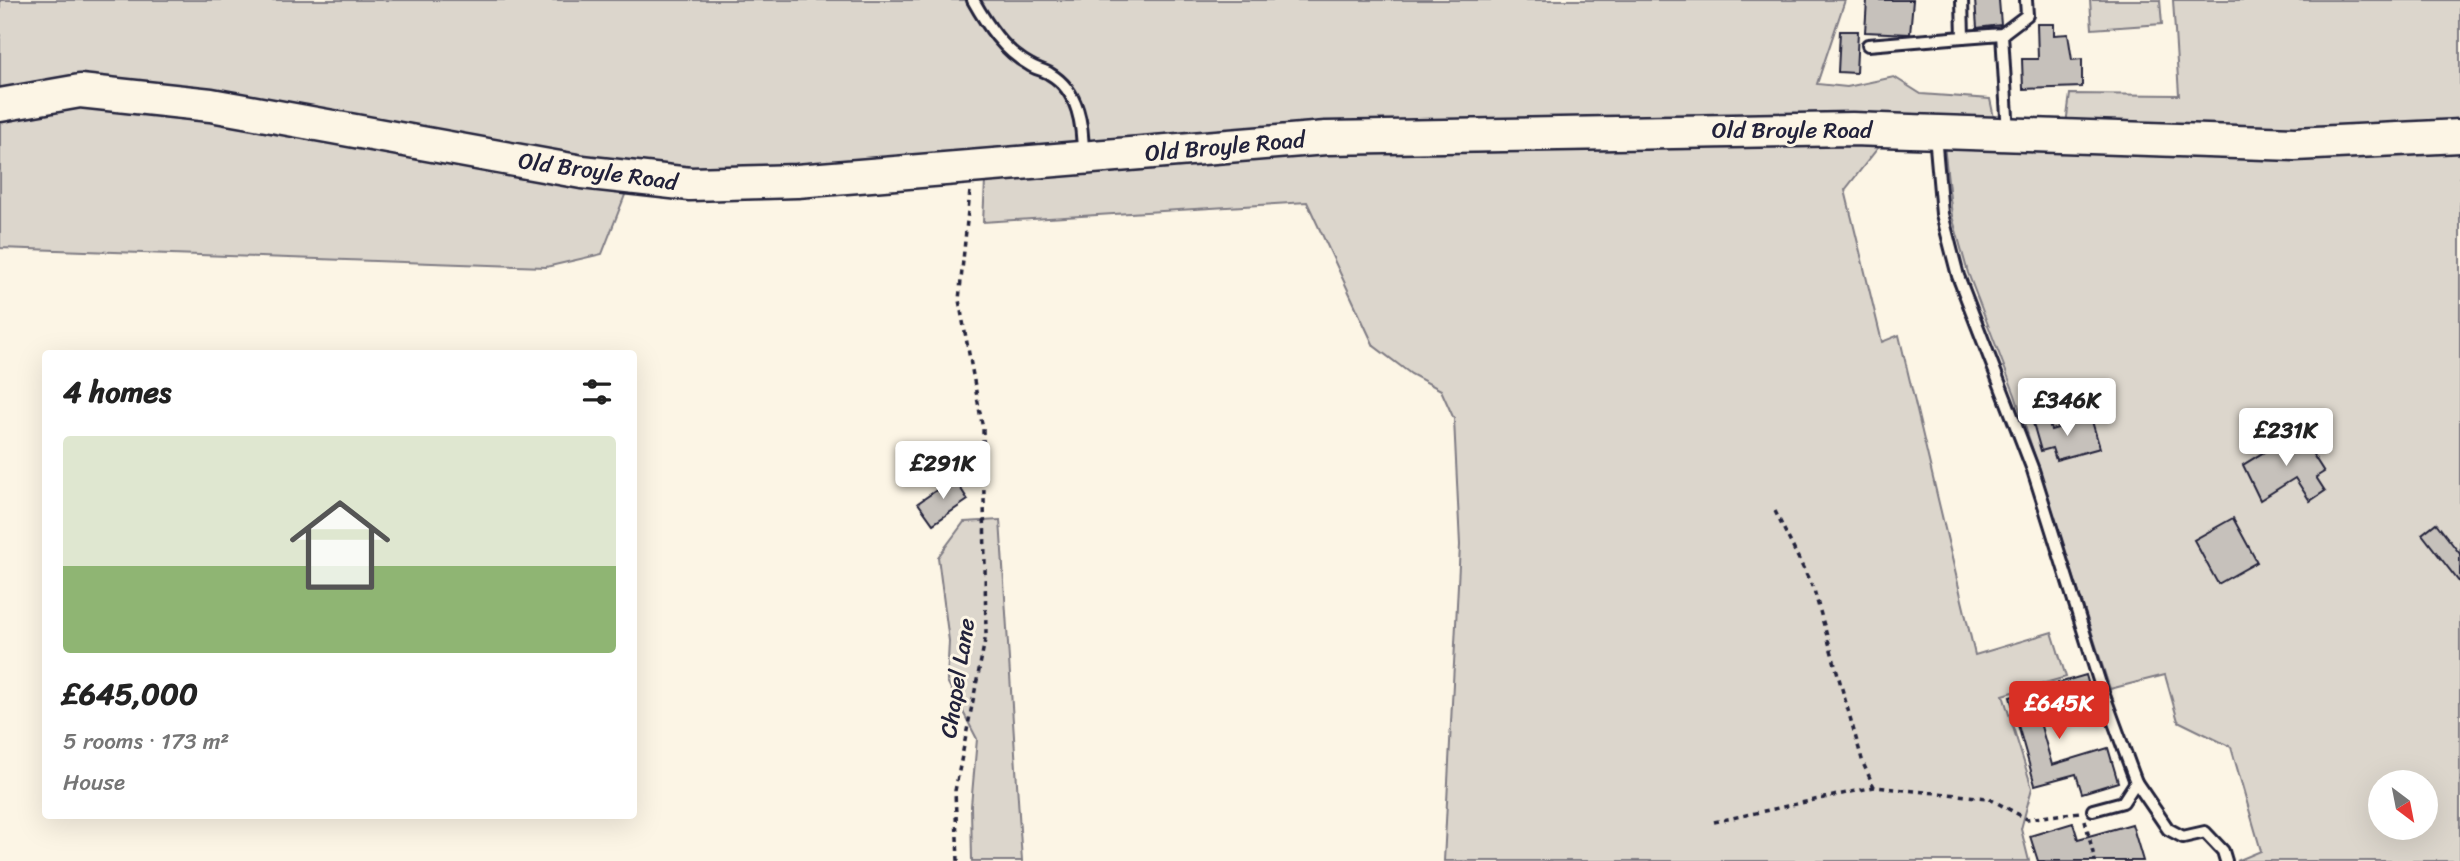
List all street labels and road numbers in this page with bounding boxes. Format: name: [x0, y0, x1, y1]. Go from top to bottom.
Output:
street label: Old Broyle Road: [1712, 110, 1874, 151]
street label: Old Broyle Road: [1143, 119, 1309, 174]
street label: Old Broyle Road: [516, 140, 682, 203]
street label: Chapel Lane: [928, 615, 987, 741]

